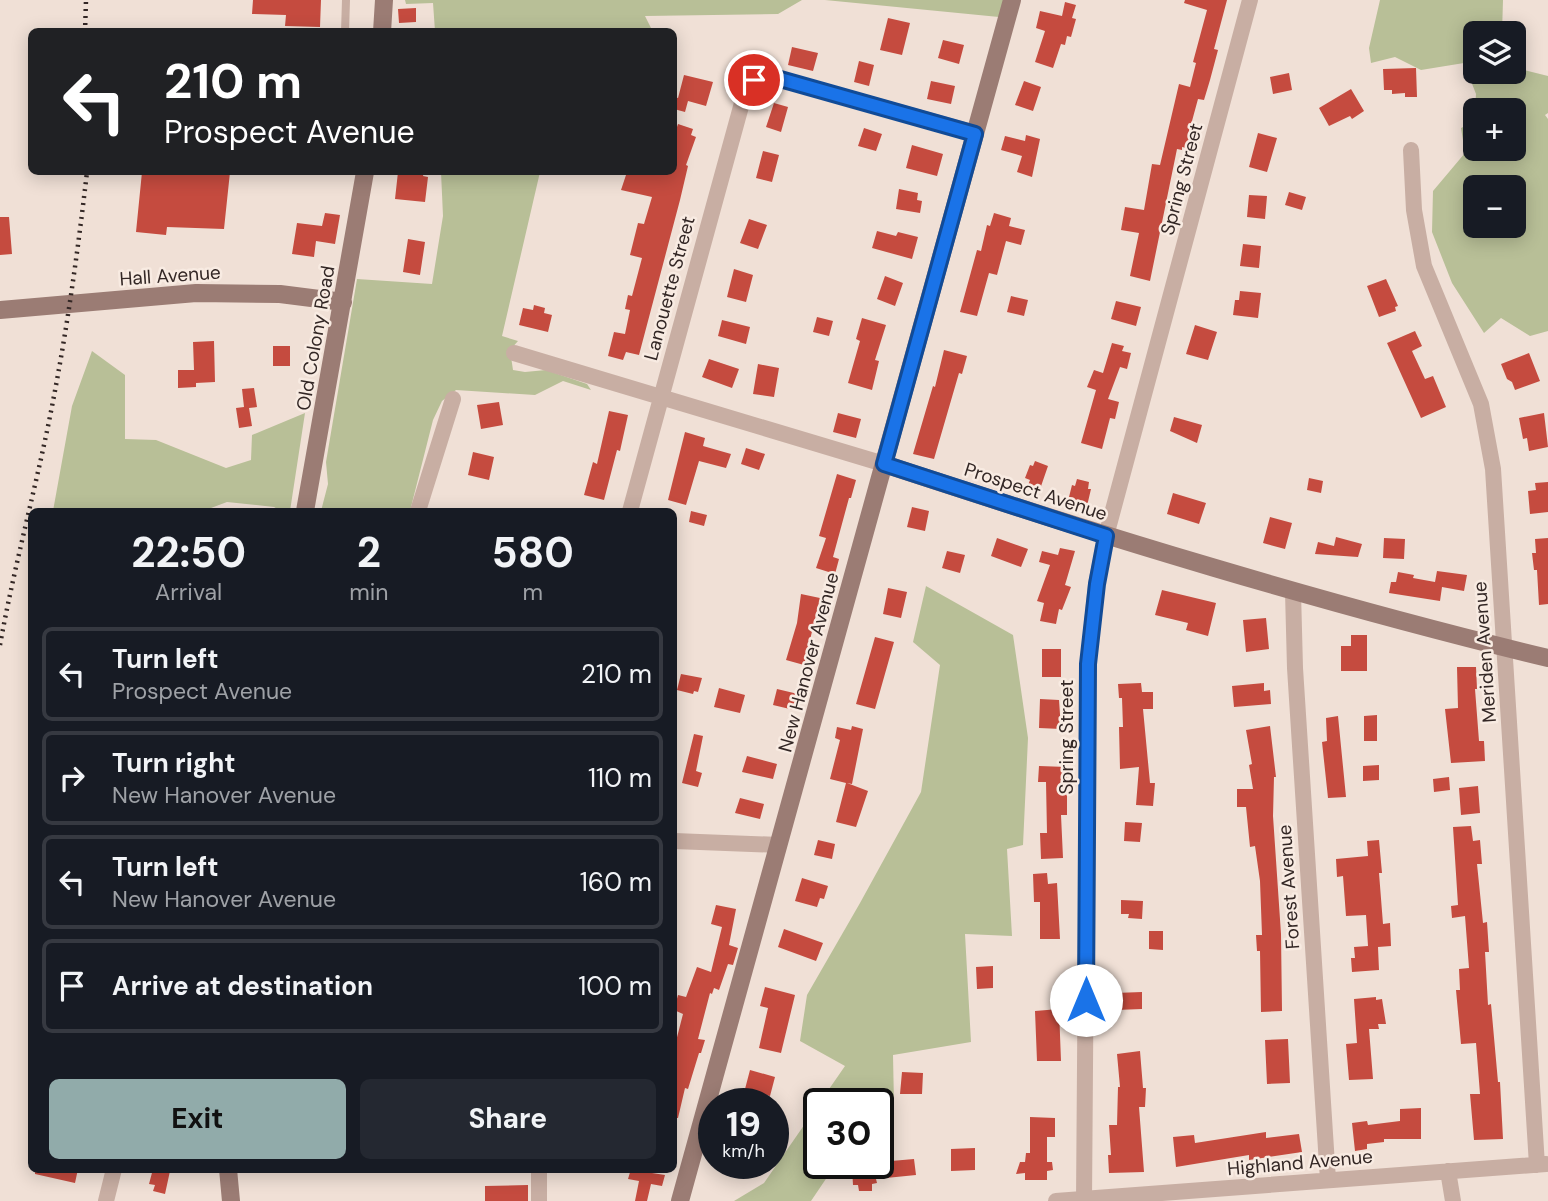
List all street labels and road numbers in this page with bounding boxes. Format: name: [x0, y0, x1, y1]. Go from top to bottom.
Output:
street label: Spring Street: [1155, 120, 1208, 238]
street label: Lanouette Street: [638, 213, 701, 363]
street label: Hall Avenue: [119, 259, 221, 292]
street label: Old Colony Road: [290, 264, 341, 413]
street label: Prospect Avenue: [961, 457, 1110, 526]
street label: New Hanover Avenue: [772, 570, 845, 755]
street label: Meriden Avenue: [1467, 580, 1502, 723]
street label: Spring Street: [1054, 680, 1079, 794]
street label: Forest Avenue: [1272, 824, 1305, 950]
street label: Highland Avenue: [1226, 1144, 1374, 1181]

